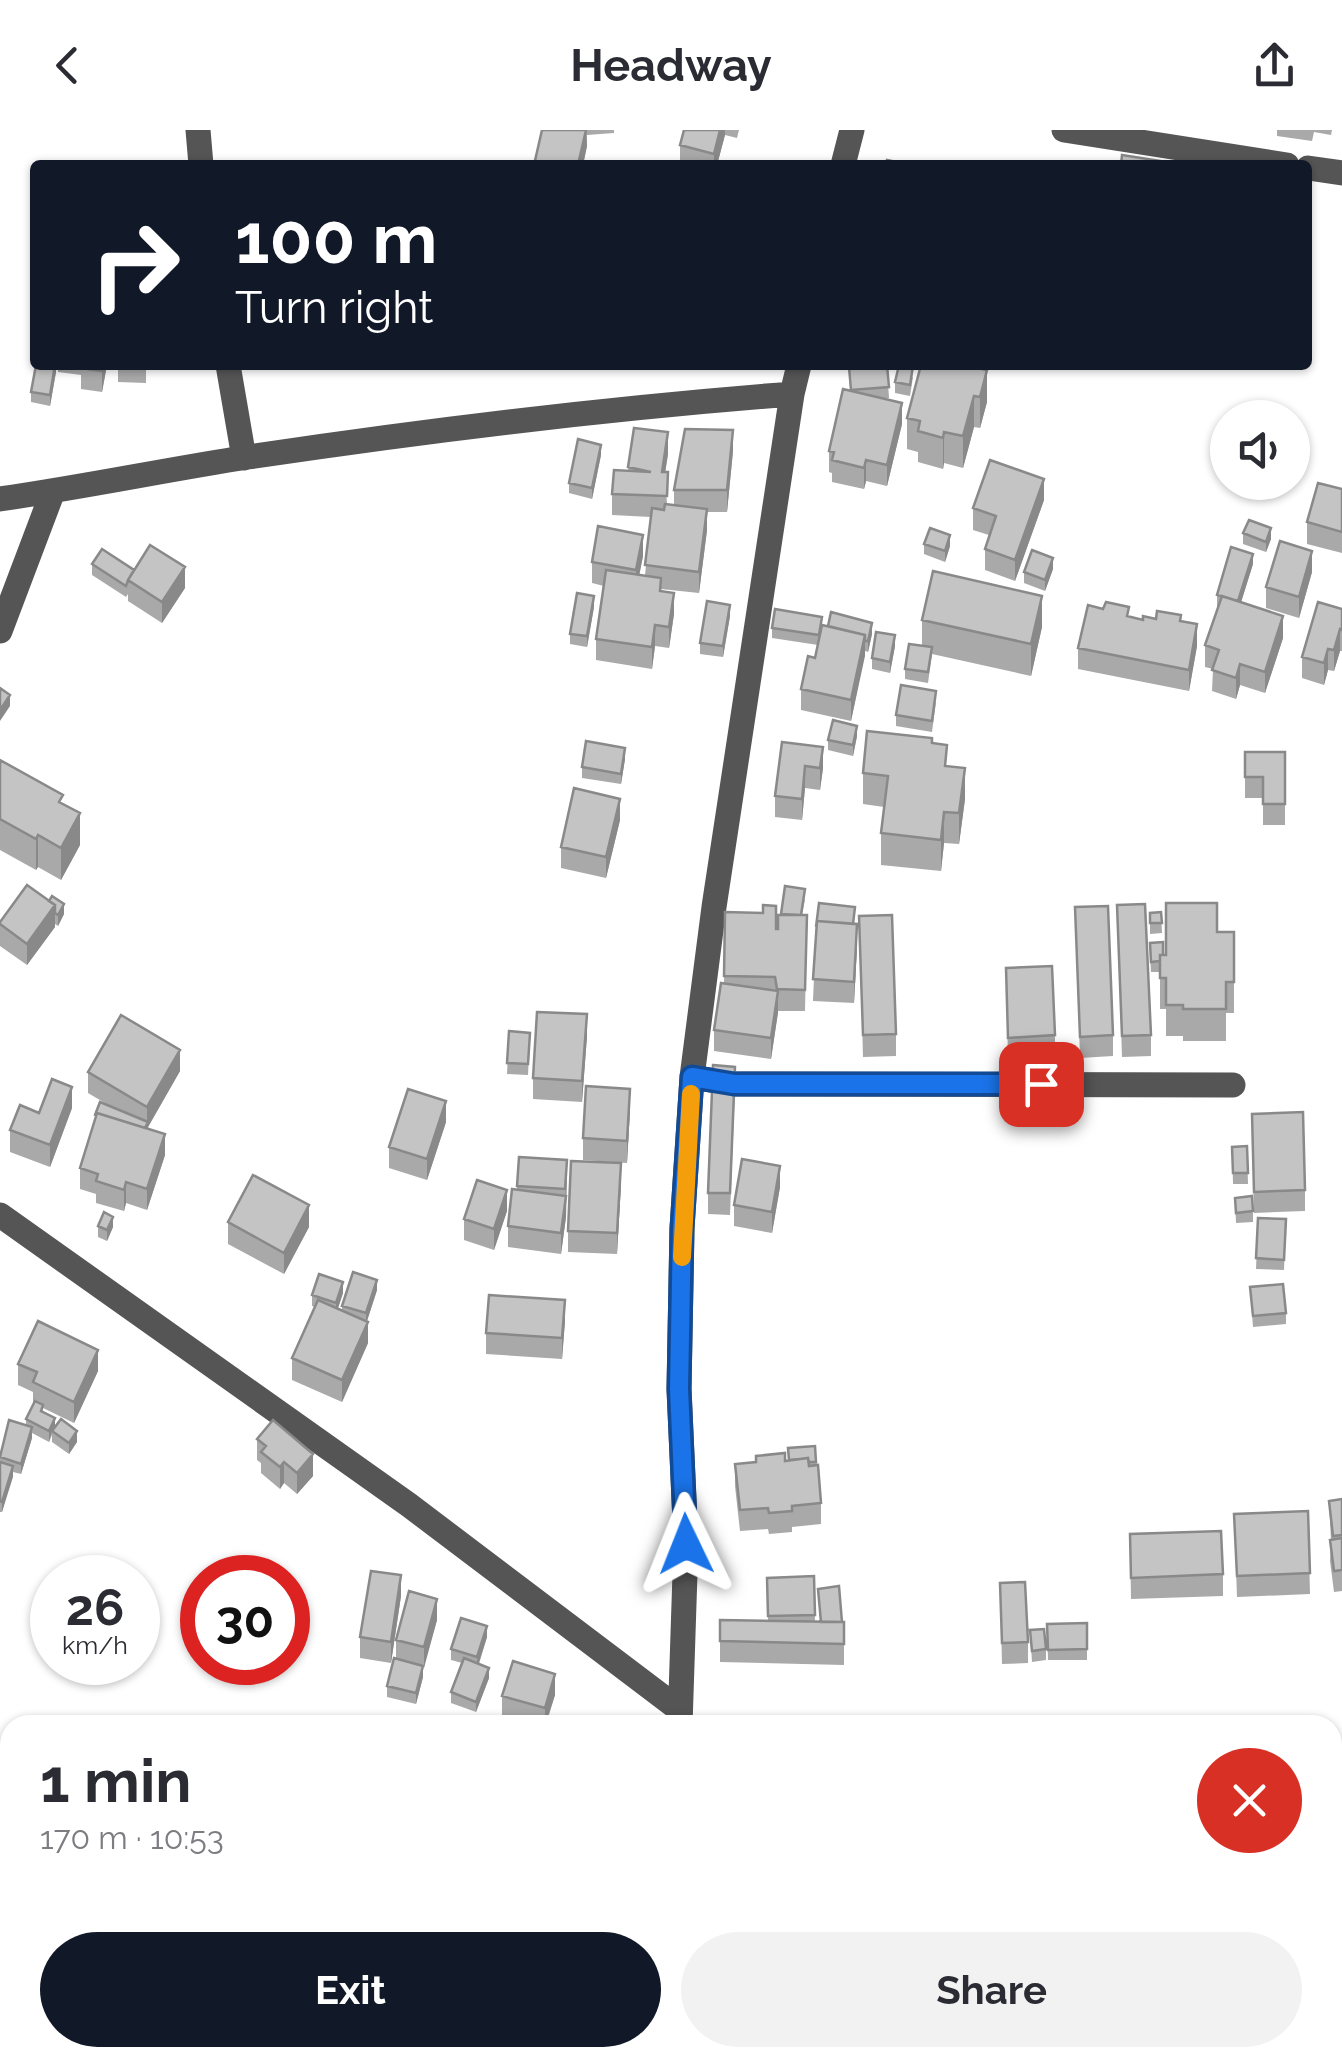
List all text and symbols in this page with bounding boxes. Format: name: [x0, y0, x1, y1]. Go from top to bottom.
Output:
icon: back: [40, 38, 95, 93]
icon: share: [1247, 38, 1302, 93]
text: Headway: [570, 39, 772, 92]
text: 100 m: [235, 197, 438, 279]
icon: right: [70, 200, 200, 330]
text: Turn right: [235, 281, 433, 334]
map controls: [1210, 400, 1310, 500]
button: sound: [1210, 400, 1310, 500]
pin: [999, 1042, 1084, 1127]
icon: arrive: [1014, 1057, 1069, 1112]
position arrow: [634, 1492, 738, 1596]
speed limit sign: 30: [180, 1555, 310, 1685]
text: 26: [66, 1578, 124, 1637]
text: km/h: [62, 1630, 128, 1660]
text: 1 min: [40, 1746, 191, 1816]
button: close: [1197, 1748, 1302, 1853]
text: 170 m · 10:53: [40, 1819, 224, 1856]
button: Exit: [40, 1932, 661, 2047]
button: Share: [681, 1932, 1302, 2047]

